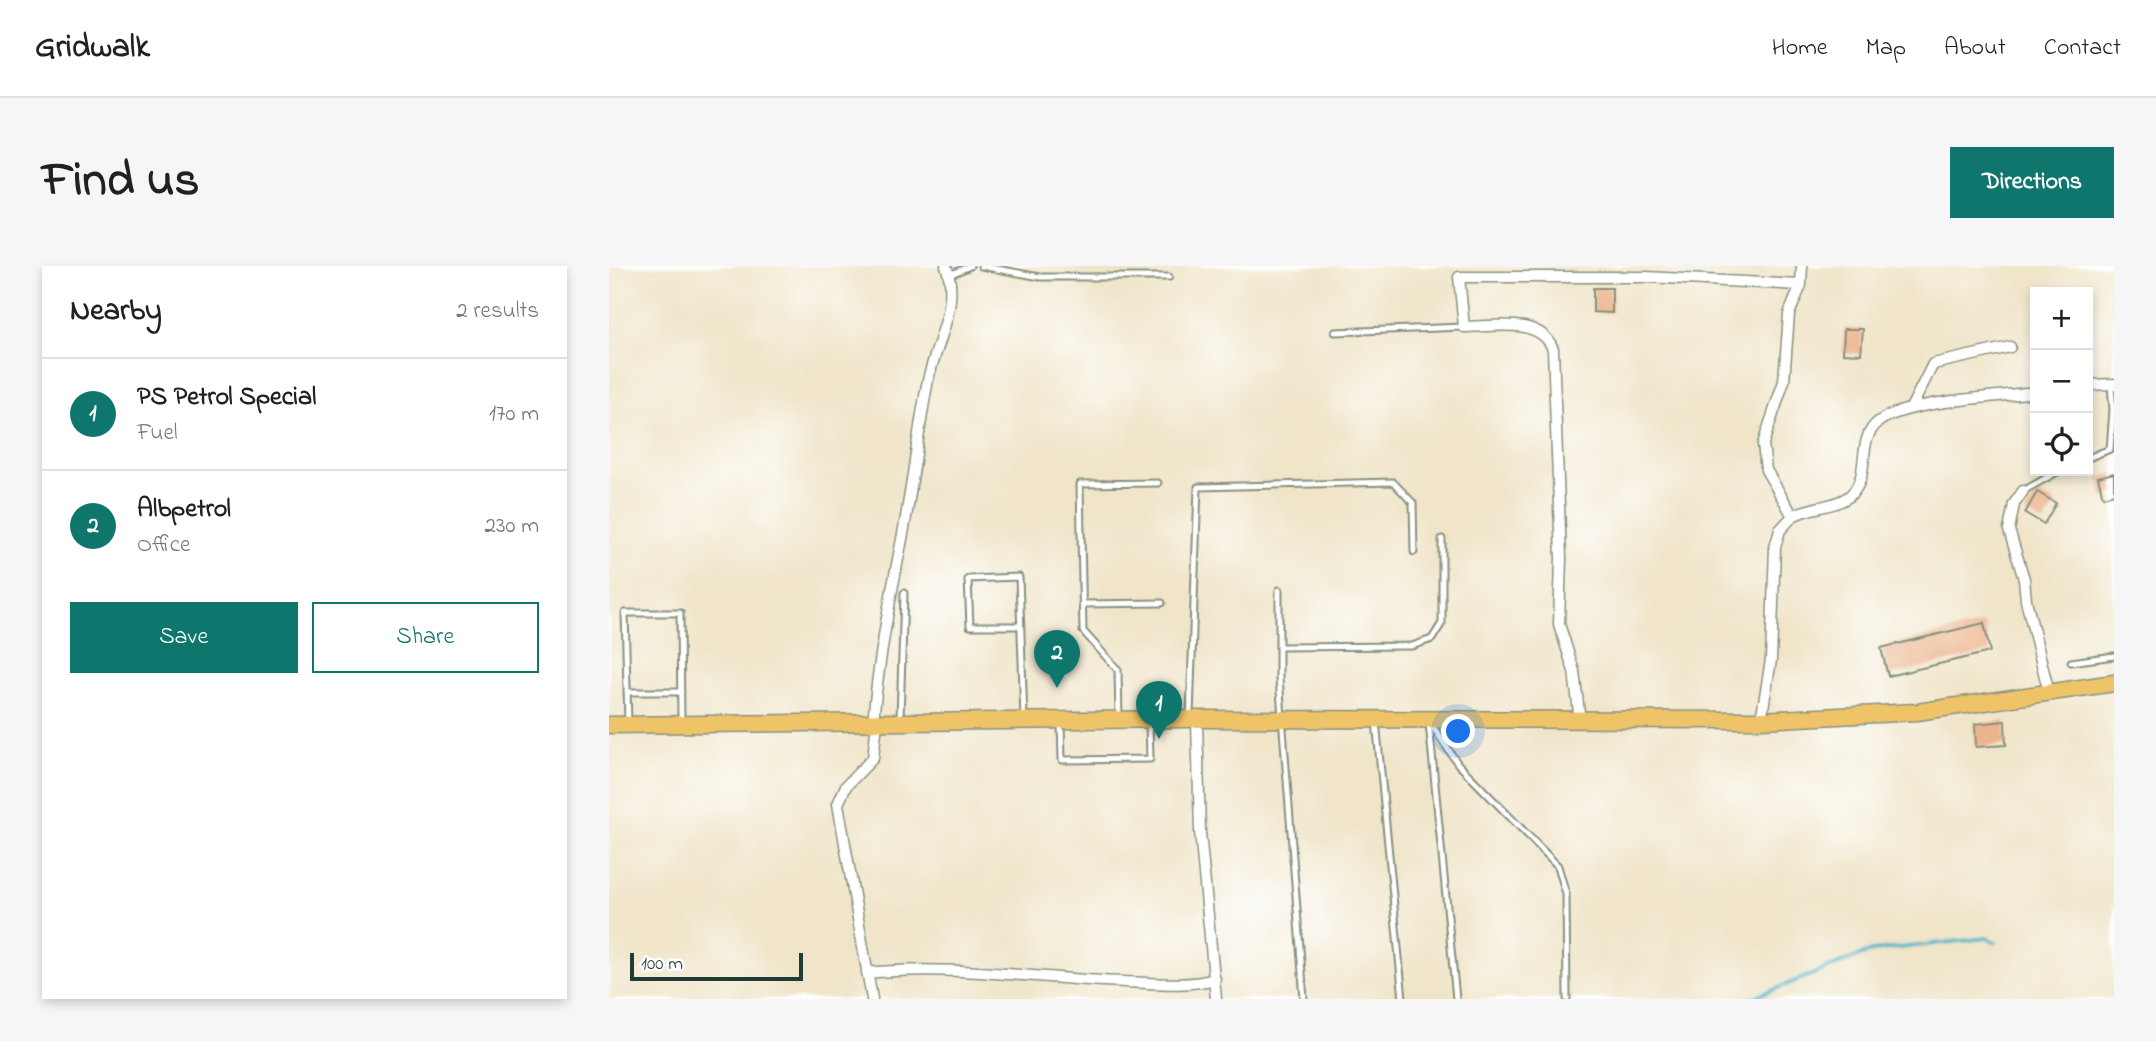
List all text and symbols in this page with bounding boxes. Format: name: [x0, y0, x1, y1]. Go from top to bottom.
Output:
text: Gridwalk: [35, 24, 150, 72]
text: Home: [1772, 31, 1828, 66]
text: Map: [1866, 31, 1906, 66]
text: About: [1944, 31, 2006, 66]
text: Contact: [2044, 31, 2121, 66]
text: Find us: [42, 146, 199, 218]
button: Directions: [1950, 147, 2114, 218]
map controls: [2030, 287, 2093, 476]
button: +: [2030, 287, 2093, 350]
text: Nearby: [70, 290, 162, 334]
text: 2 results: [456, 295, 539, 328]
button: −: [2030, 350, 2093, 413]
text: PS Petrol Special: [137, 379, 316, 417]
text: 1: [89, 398, 97, 431]
text: 170 m: [489, 398, 539, 431]
button: locate: [2030, 413, 2093, 476]
text: Fuel: [137, 417, 178, 450]
text: Albpetrol: [137, 491, 231, 529]
text: 2: [87, 510, 99, 543]
text: 230 m: [485, 510, 539, 543]
text: Office: [137, 529, 190, 562]
button: Save: [70, 602, 298, 673]
button: Share: [312, 602, 539, 673]
pin: 2: [1034, 630, 1080, 688]
pin: 1: [1136, 681, 1182, 739]
your location: [1441, 714, 1475, 748]
scale bar: [630, 950, 803, 982]
text: 100 m: [641, 951, 683, 978]

